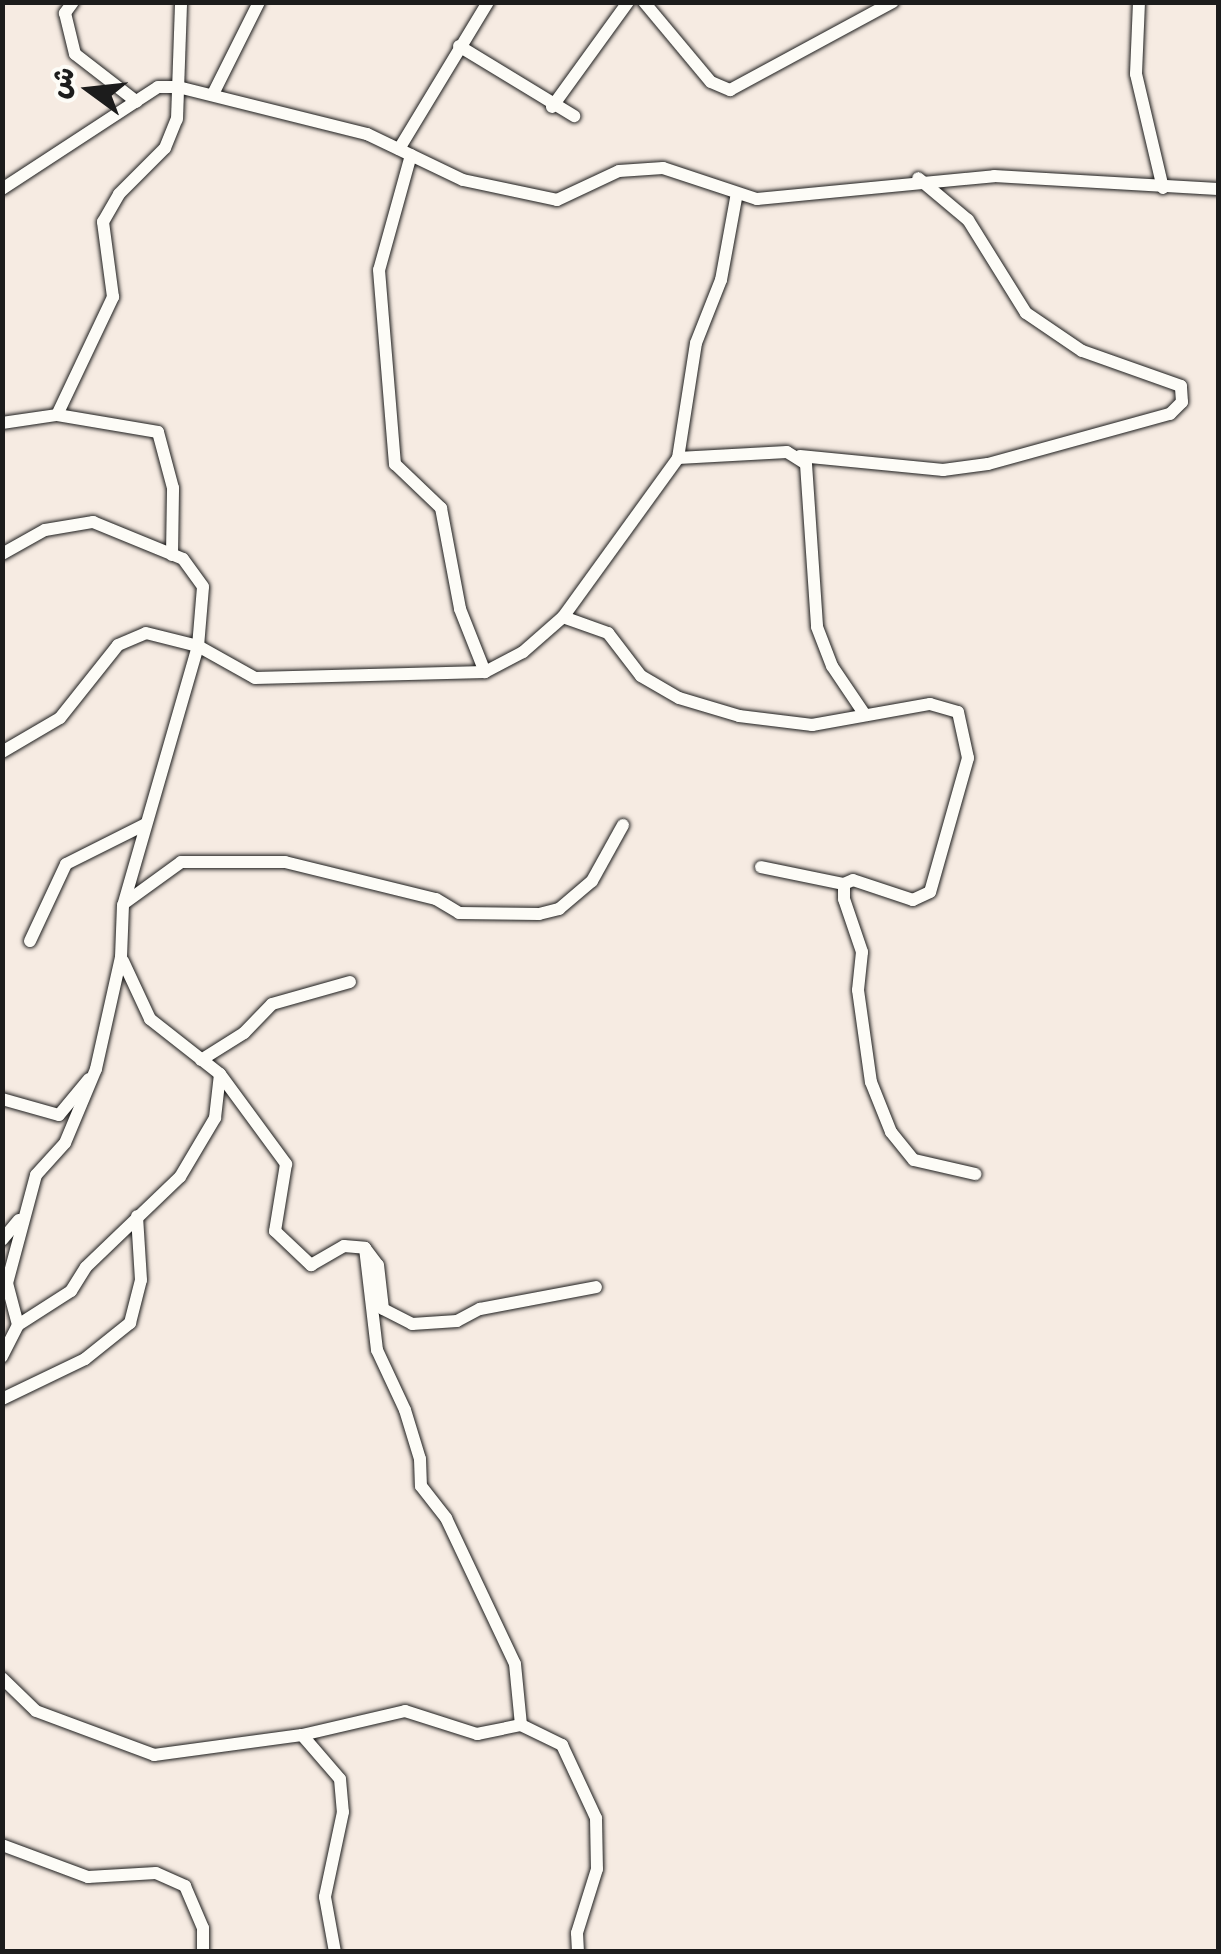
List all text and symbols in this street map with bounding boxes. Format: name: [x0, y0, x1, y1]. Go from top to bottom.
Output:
north arrow: [40, 40, 140, 140]
text: ش: [39, 62, 83, 102]

